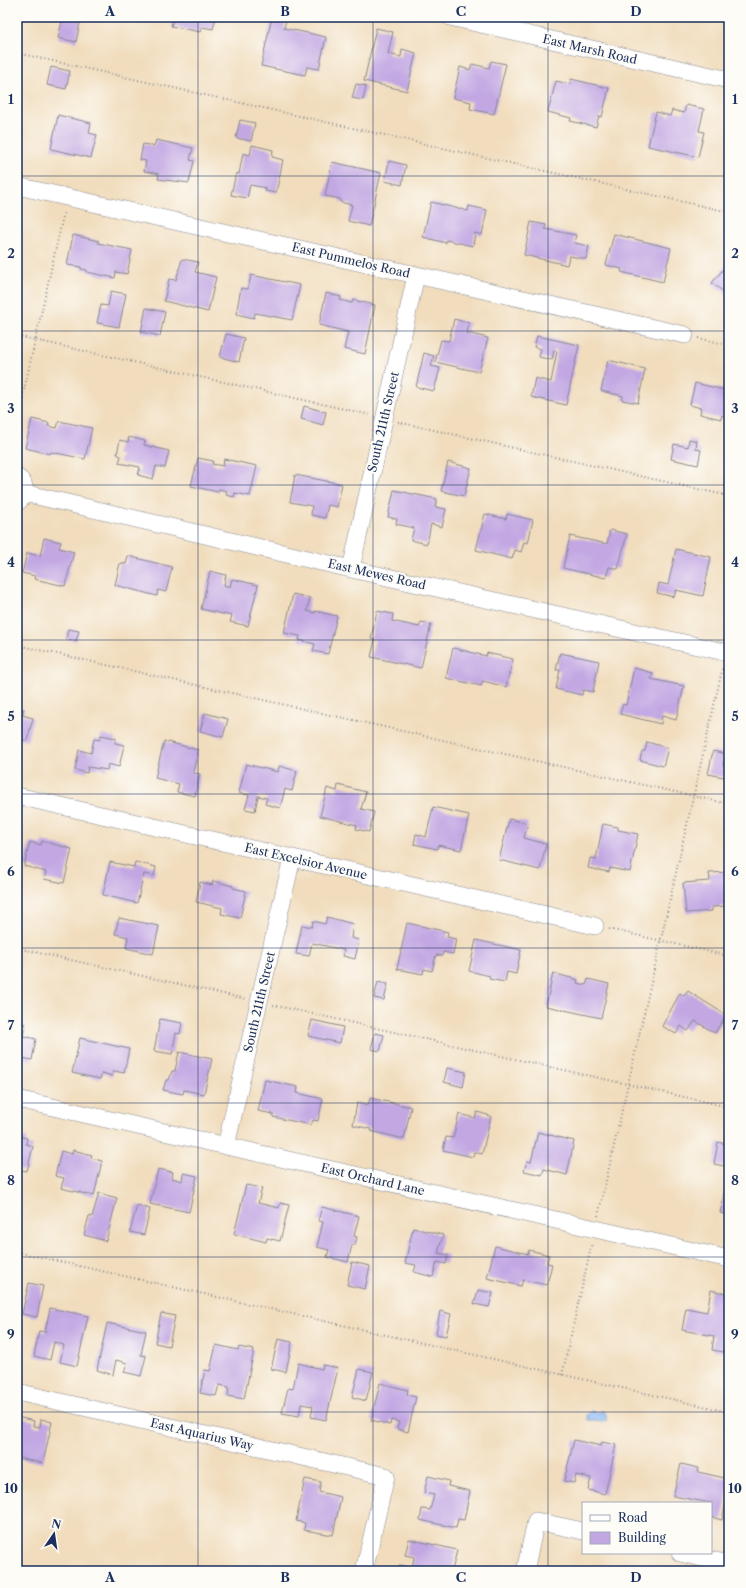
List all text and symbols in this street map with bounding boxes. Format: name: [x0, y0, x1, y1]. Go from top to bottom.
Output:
text: A: [104, 3, 116, 19]
text: B: [280, 3, 290, 19]
text: C: [456, 3, 466, 19]
text: D: [630, 3, 642, 19]
street label: East Marsh Road: [541, 31, 639, 67]
text: 1: [8, 91, 14, 107]
text: 1: [732, 91, 738, 107]
street label: East Pummelos Road: [291, 239, 412, 281]
text: 2: [7, 245, 15, 261]
text: 2: [731, 245, 739, 261]
street label: South 211th Street: [364, 369, 402, 474]
text: 3: [7, 400, 15, 416]
text: 3: [731, 400, 739, 416]
text: 4: [7, 554, 15, 570]
text: 4: [731, 554, 739, 570]
street label: East Mewes Road: [327, 555, 428, 593]
text: 5: [7, 708, 15, 724]
text: 5: [731, 708, 739, 724]
street label: East Excelsior Avenue: [243, 840, 369, 882]
text: 6: [7, 863, 15, 879]
text: 6: [731, 863, 739, 879]
street label: South 211th Street: [240, 949, 278, 1054]
text: 7: [8, 1017, 15, 1033]
text: 7: [732, 1017, 739, 1033]
street label: East Orchard Lane: [320, 1160, 427, 1198]
text: 8: [7, 1172, 15, 1188]
text: 8: [731, 1172, 739, 1188]
text: 9: [7, 1326, 15, 1342]
text: 9: [731, 1326, 739, 1342]
street label: East Aquarius Way: [149, 1415, 255, 1453]
text: 10: [4, 1480, 18, 1496]
text: 10: [728, 1480, 742, 1496]
legend: [582, 1502, 712, 1554]
text: Road: [618, 1510, 648, 1525]
north arrow: [34, 1514, 74, 1554]
text: N: [50, 1516, 63, 1532]
text: Building: [618, 1530, 666, 1545]
text: A: [104, 1569, 116, 1585]
text: B: [280, 1569, 290, 1585]
text: C: [456, 1569, 466, 1585]
text: D: [630, 1569, 642, 1585]

